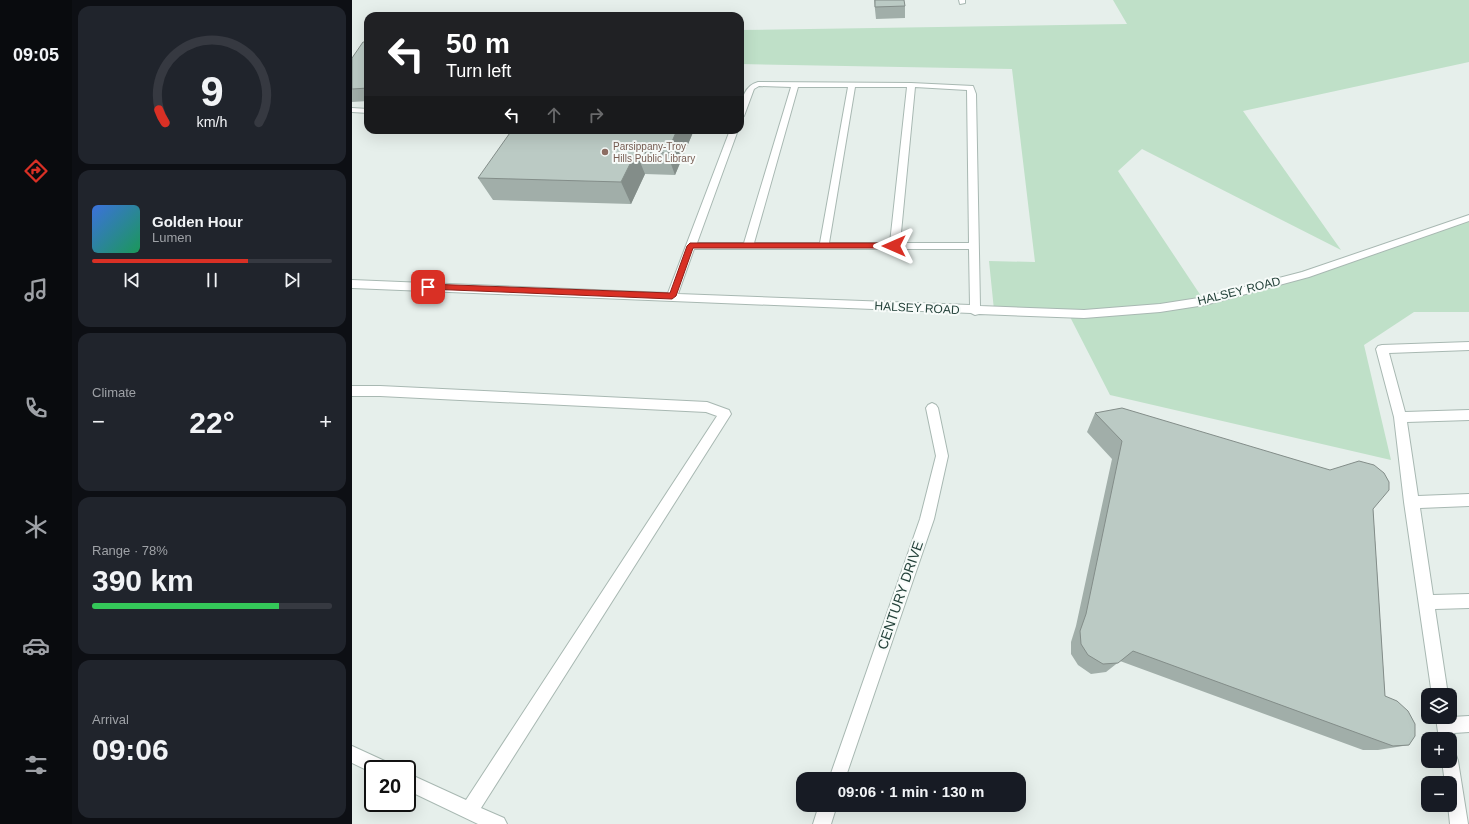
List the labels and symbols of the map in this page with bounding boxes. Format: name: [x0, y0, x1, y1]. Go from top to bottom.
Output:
place label: Parsippany-Troy Hills Public Library: [613, 141, 695, 164]
marker: Parsippany-Troy Hills Public Library: [600, 147, 610, 157]
position arrow: [873, 225, 915, 267]
pin: [411, 270, 445, 304]
street label: HALSEY ROAD: [1196, 274, 1282, 308]
street label: HALSEY ROAD: [874, 299, 960, 317]
street label: CENTURY DRIVE: [874, 539, 926, 651]
speed limit sign: 20: [364, 760, 416, 812]

